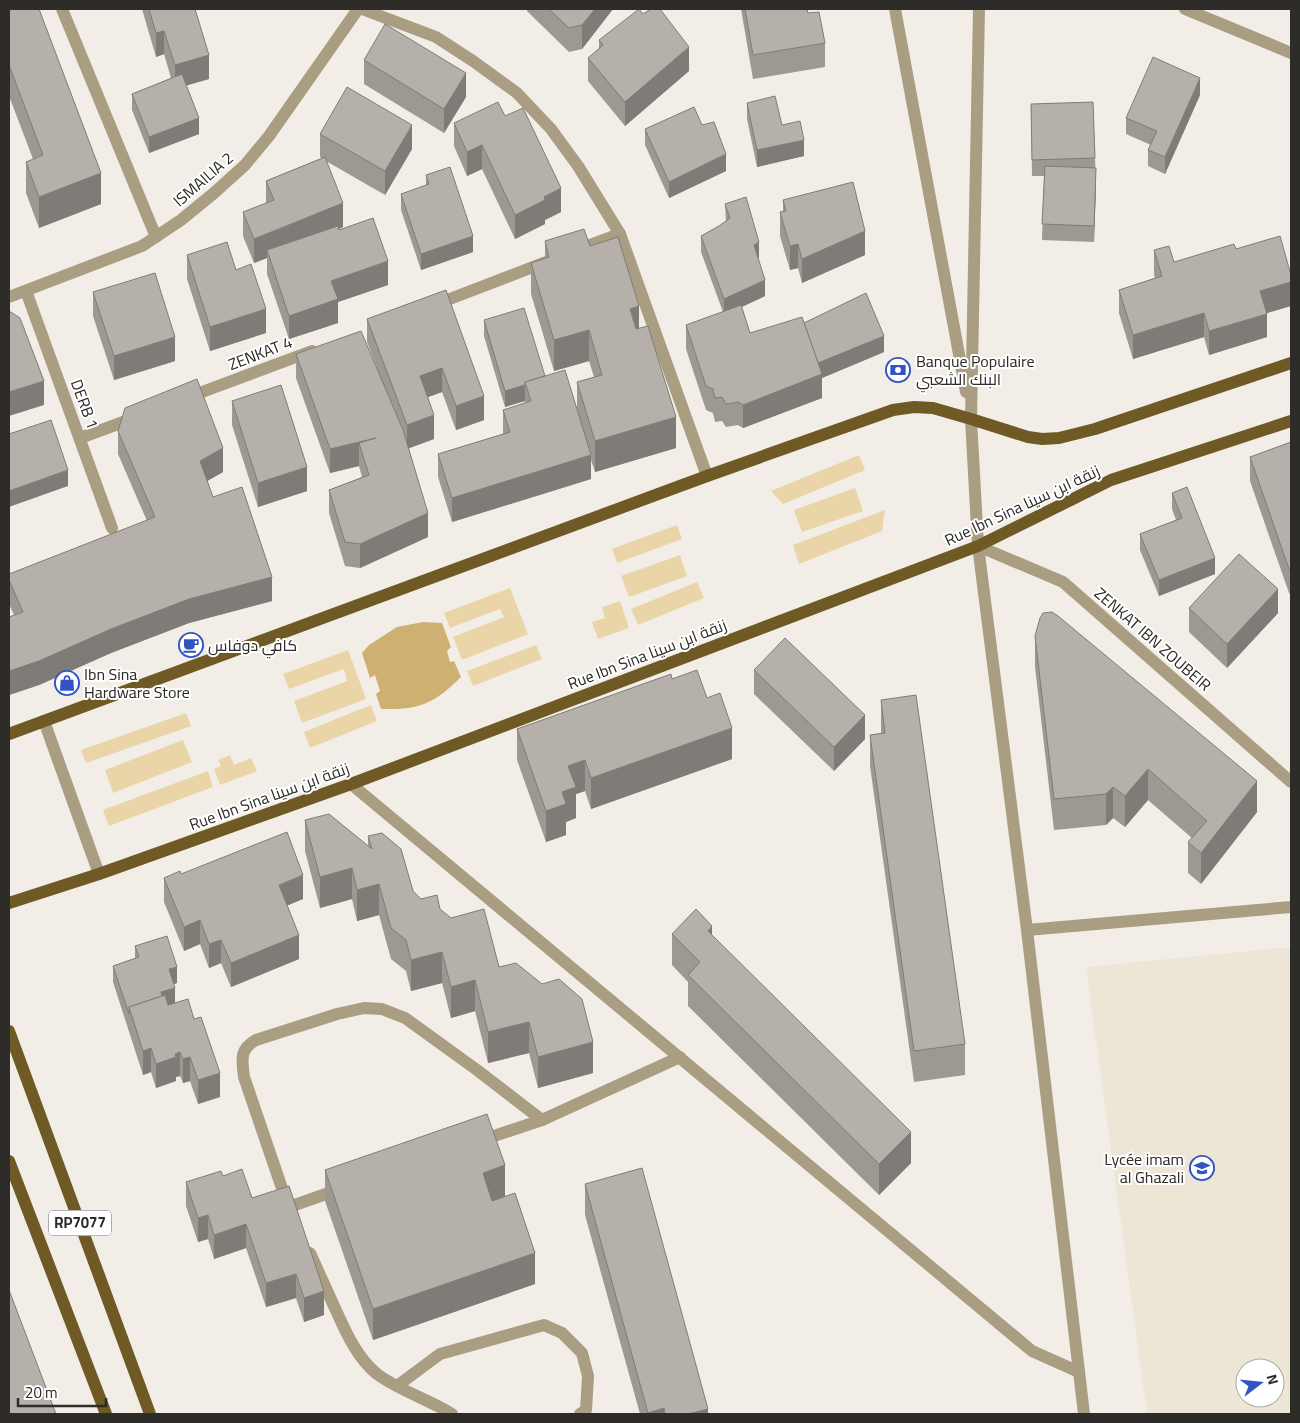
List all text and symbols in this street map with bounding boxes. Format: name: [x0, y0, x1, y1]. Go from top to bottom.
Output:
street label: ISMAILIA 2: [166, 144, 240, 214]
street label: ZENKAT 4: [223, 327, 297, 379]
place label: Banque Populaire البنك الشعبي: [916, 346, 1035, 394]
bank icon: Banque Populaire البنك الشعبي: [885, 357, 911, 383]
street label: DERB 1: [62, 375, 108, 433]
street label: Rue Ibn Sina زنقة ابن سينا: [939, 456, 1105, 554]
street label: ZENKAT IBN ZOUBEIR: [1087, 579, 1219, 699]
street label: Rue Ibn Sina زنقة ابن سينا: [563, 610, 731, 698]
place label: كافي دوفاس: [208, 630, 297, 660]
cafe icon: كافي دوفاس: [178, 632, 204, 658]
place label: Ibn Sina Hardware Store: [84, 659, 190, 707]
shop icon: Ibn Sina Hardware Store: [54, 670, 80, 696]
street label: Rue Ibn Sina زنقة ابن سينا: [184, 753, 354, 839]
place label: Lycée imam al Ghazali: [1104, 1144, 1184, 1192]
school or university icon: Lycée imam al Ghazali: [1189, 1155, 1215, 1181]
road number: RP7077: [49, 1210, 111, 1236]
north arrow: [1235, 1358, 1285, 1408]
text: N: [1259, 1371, 1286, 1388]
scale bar: [18, 1376, 105, 1408]
text: 20 m: [25, 1378, 58, 1407]

